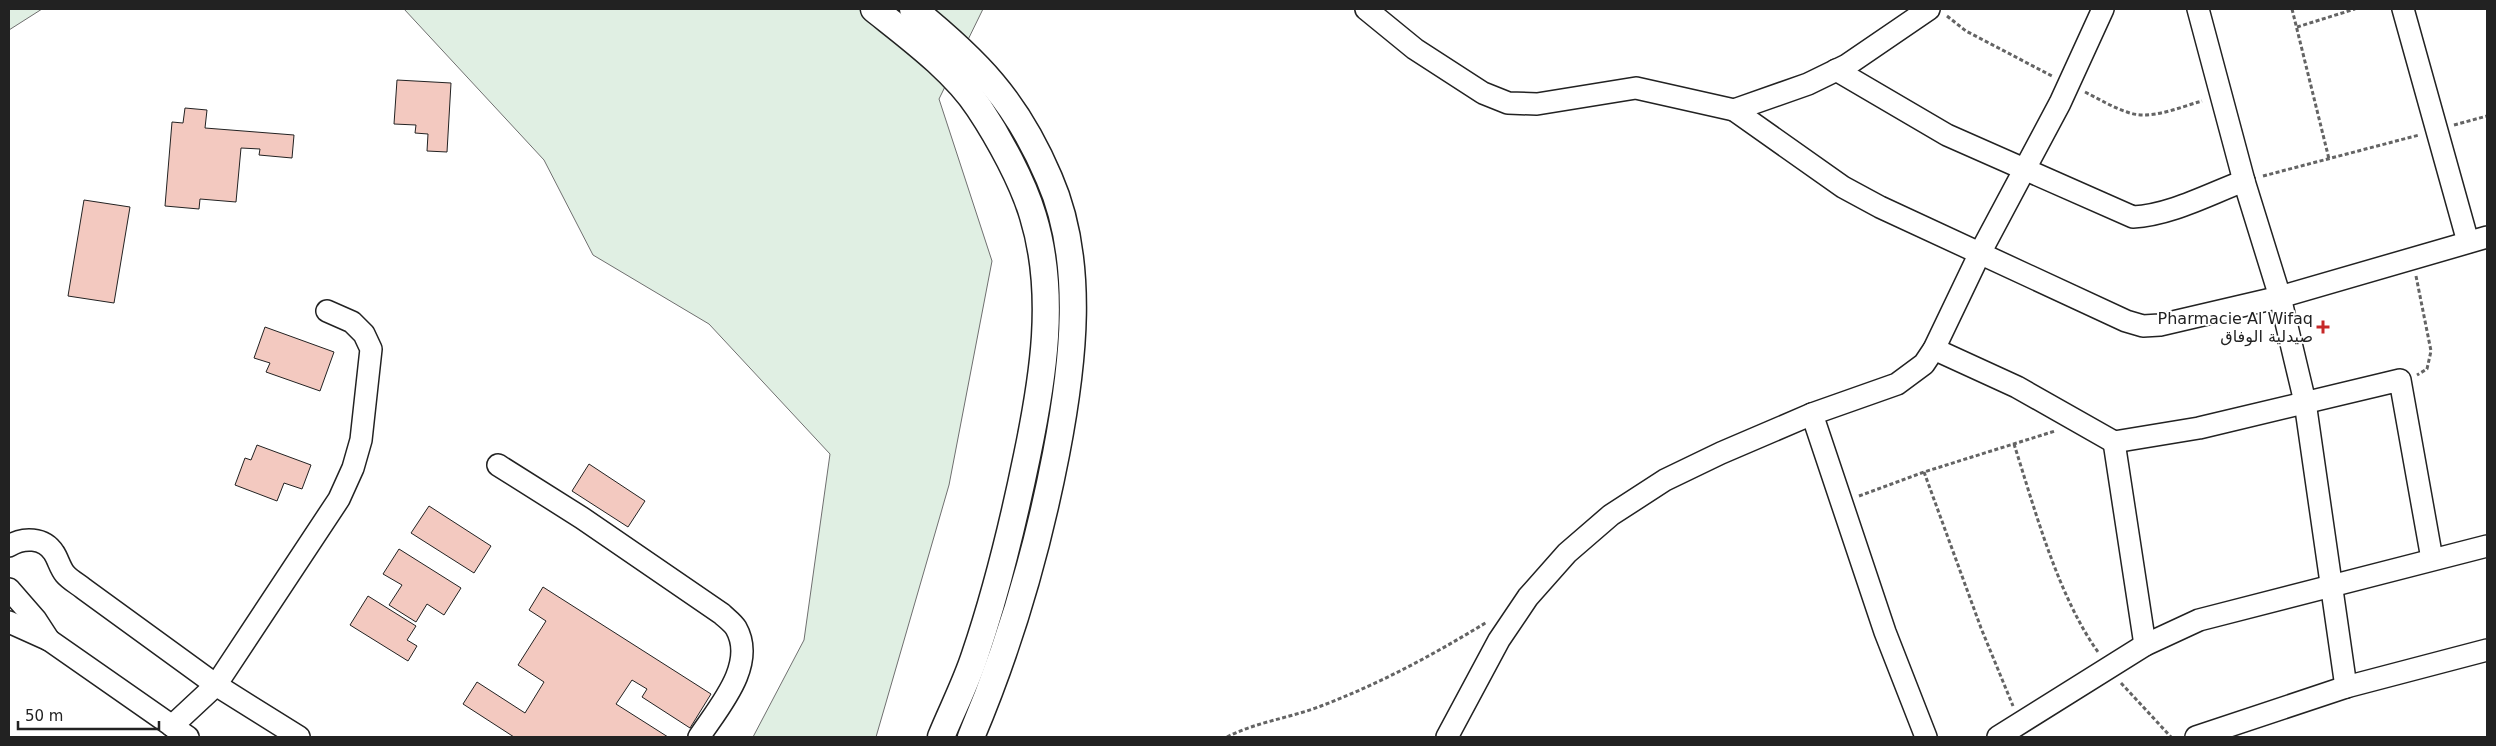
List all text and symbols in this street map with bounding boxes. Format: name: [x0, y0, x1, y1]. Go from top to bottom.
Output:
place label: Pharmacie Al Wifaq صيدلية الوفاق: [2158, 309, 2313, 347]
marker: Pharmacie Al Wifaq صيدلية الوفاق: [2317, 321, 2329, 333]
scale bar: [18, 698, 159, 730]
text: 50 m: [25, 707, 63, 725]

